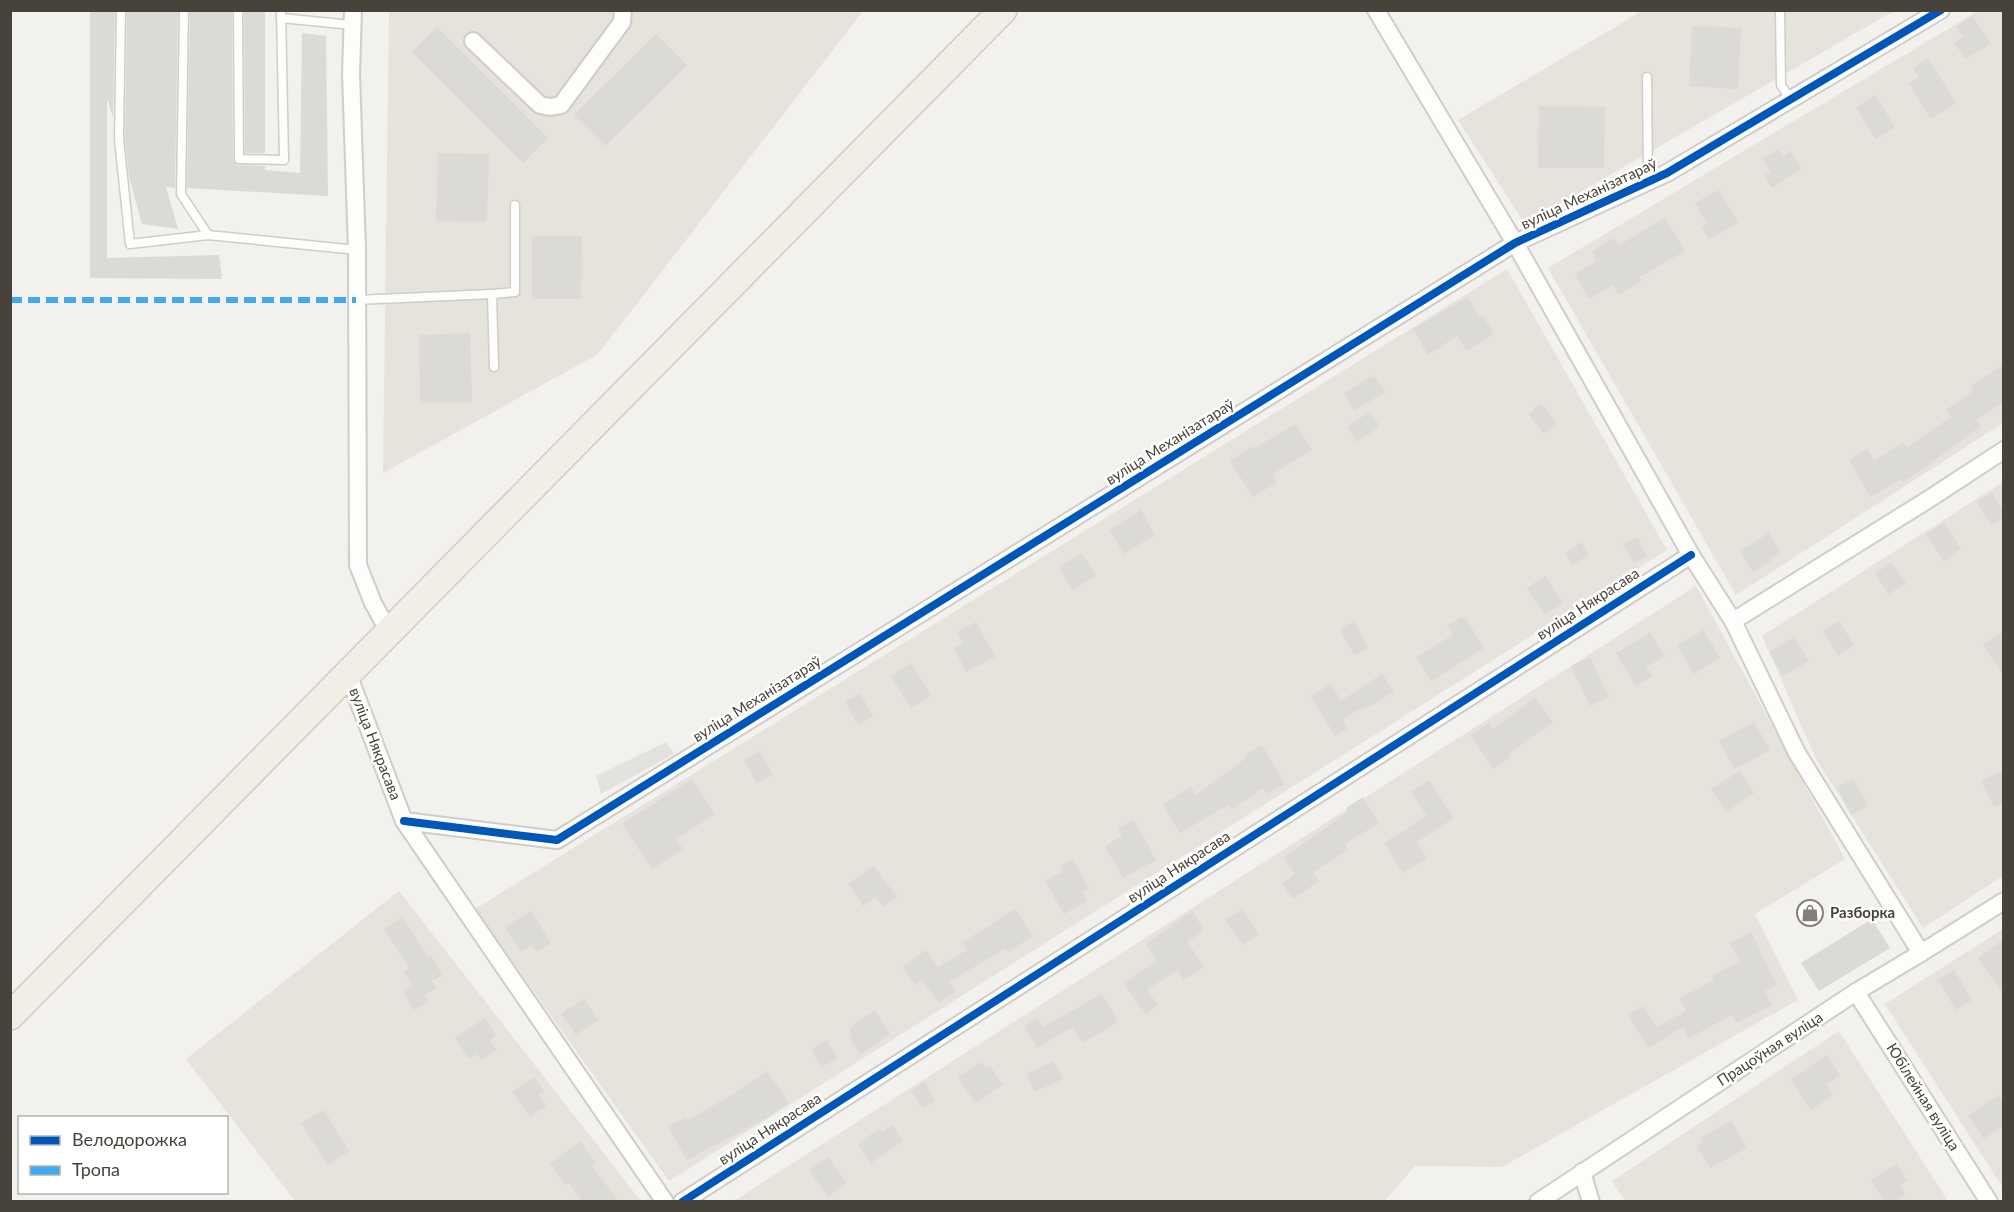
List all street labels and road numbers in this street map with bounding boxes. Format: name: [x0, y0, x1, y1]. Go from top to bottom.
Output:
street label: вуліца Механізатараў: [1518, 154, 1660, 233]
street label: вуліца Механізатараў: [1102, 394, 1237, 488]
street label: вуліца Някрасава: [1533, 563, 1642, 643]
street label: вуліца Механізатараў: [689, 651, 824, 745]
street label: вуліца Някрасава: [346, 685, 406, 802]
street label: вуліца Някрасава: [1124, 826, 1233, 906]
street label: Працоўная вуліца: [1713, 1007, 1826, 1089]
street label: Юбілейная вуліца: [1883, 1039, 1964, 1154]
street label: вуліца Някрасава: [715, 1088, 824, 1168]

